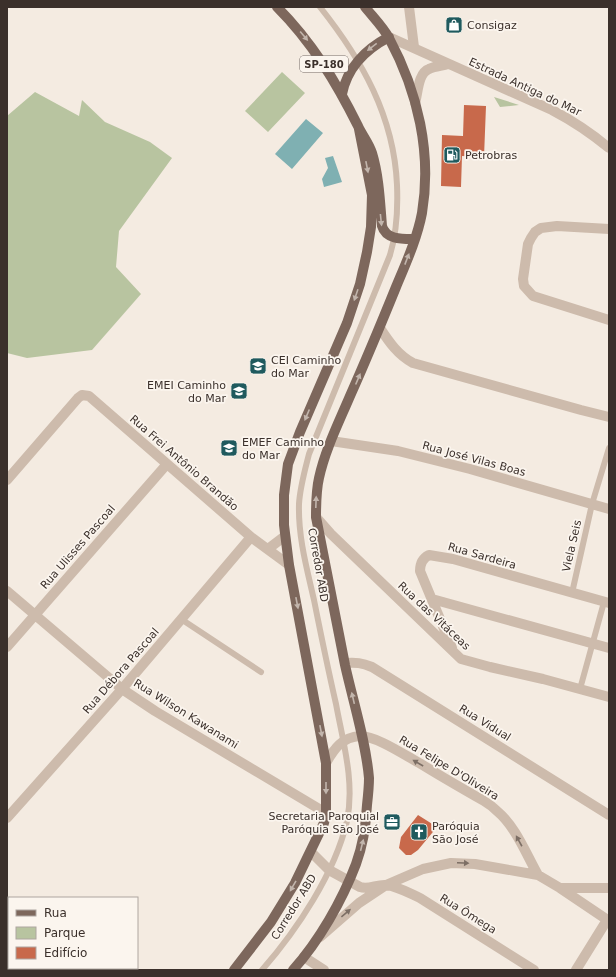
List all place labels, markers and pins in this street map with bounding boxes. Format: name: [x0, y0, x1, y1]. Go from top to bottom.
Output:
shop icon: Consigaz: [444, 15, 464, 35]
place label: Consigaz: [467, 19, 517, 32]
fuel station icon: Petrobras: [442, 145, 462, 165]
place label: Petrobras: [465, 149, 518, 162]
place label: CEI Caminho do Mar: [271, 354, 342, 380]
school or university icon: CEI Caminho do Mar: [248, 356, 268, 376]
place label: EMEI Caminho do Mar: [147, 379, 226, 405]
school or university icon: EMEI Caminho do Mar: [229, 381, 249, 401]
place label: EMEF Caminho do Mar: [242, 436, 324, 462]
school or university icon: EMEF Caminho do Mar: [219, 438, 239, 458]
place label: Secretaria Paroquial Paróquia São José: [269, 810, 379, 836]
office icon: Secretaria Paroquial Paróquia São José: [382, 812, 402, 832]
place label: Paróquia São José: [432, 820, 480, 846]
church icon: Paróquia São José: [409, 822, 429, 842]

